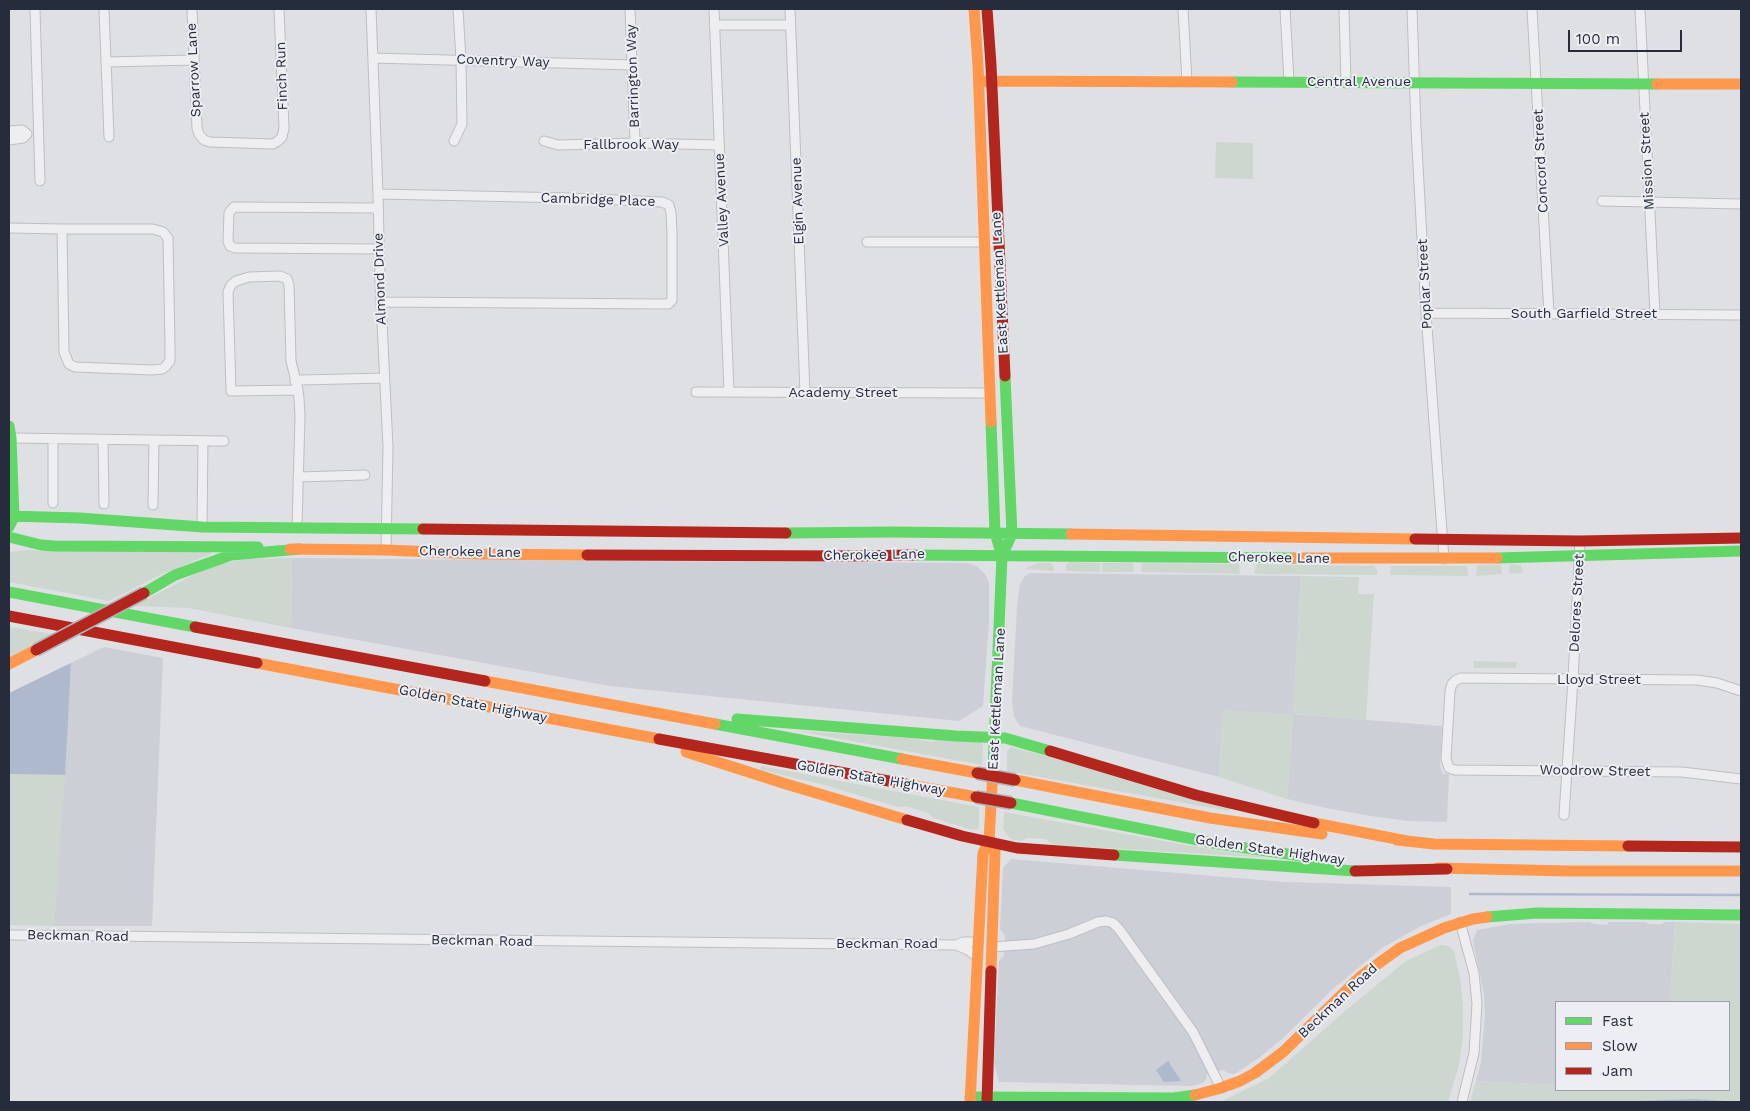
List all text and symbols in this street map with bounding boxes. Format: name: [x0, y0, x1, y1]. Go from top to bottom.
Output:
scale bar: [1570, 20, 1684, 52]
street label: Sparrow Lane: [183, 22, 205, 118]
street label: Barrington Way: [623, 24, 643, 128]
text: 100 m: [1576, 30, 1620, 48]
street label: Finch Run: [272, 41, 292, 111]
street label: Coventry Way: [456, 51, 550, 71]
street label: Central Avenue: [1307, 74, 1411, 90]
street label: Concord Street: [1530, 109, 1552, 213]
street label: Mission Street: [1636, 112, 1658, 210]
street label: Fallbrook Way: [583, 137, 679, 153]
street label: Valley Avenue: [711, 153, 733, 247]
street label: Elgin Avenue: [788, 157, 808, 245]
street label: Cambridge Place: [540, 190, 656, 210]
street label: East Kettleman Lane: [988, 212, 1012, 354]
street label: Almond Drive: [370, 233, 390, 325]
street label: Poplar Street: [1414, 238, 1436, 330]
street label: South Garfield Street: [1511, 306, 1657, 322]
street label: Academy Street: [788, 385, 898, 401]
street label: Cherokee Lane: [419, 543, 521, 561]
street label: Cherokee Lane: [823, 546, 925, 564]
street label: Cherokee Lane: [1228, 549, 1330, 567]
street label: Delores Street: [1566, 553, 1588, 653]
street label: East Kettleman Lane: [985, 628, 1009, 770]
street label: Lloyd Street: [1557, 672, 1641, 688]
street label: Golden State Highway: [397, 681, 549, 727]
street label: Golden State Highway: [795, 757, 947, 799]
street label: Woodrow Street: [1539, 762, 1651, 780]
street label: Golden State Highway: [1194, 831, 1346, 869]
street label: Beckman Road: [27, 927, 129, 945]
street label: Beckman Road: [431, 932, 533, 950]
street label: Beckman Road: [836, 936, 938, 952]
street label: Beckman Road: [1295, 960, 1381, 1042]
legend: [1555, 1001, 1730, 1091]
text: Fast: [1602, 1012, 1633, 1030]
text: Slow: [1602, 1037, 1638, 1055]
text: Jam: [1602, 1062, 1633, 1080]

